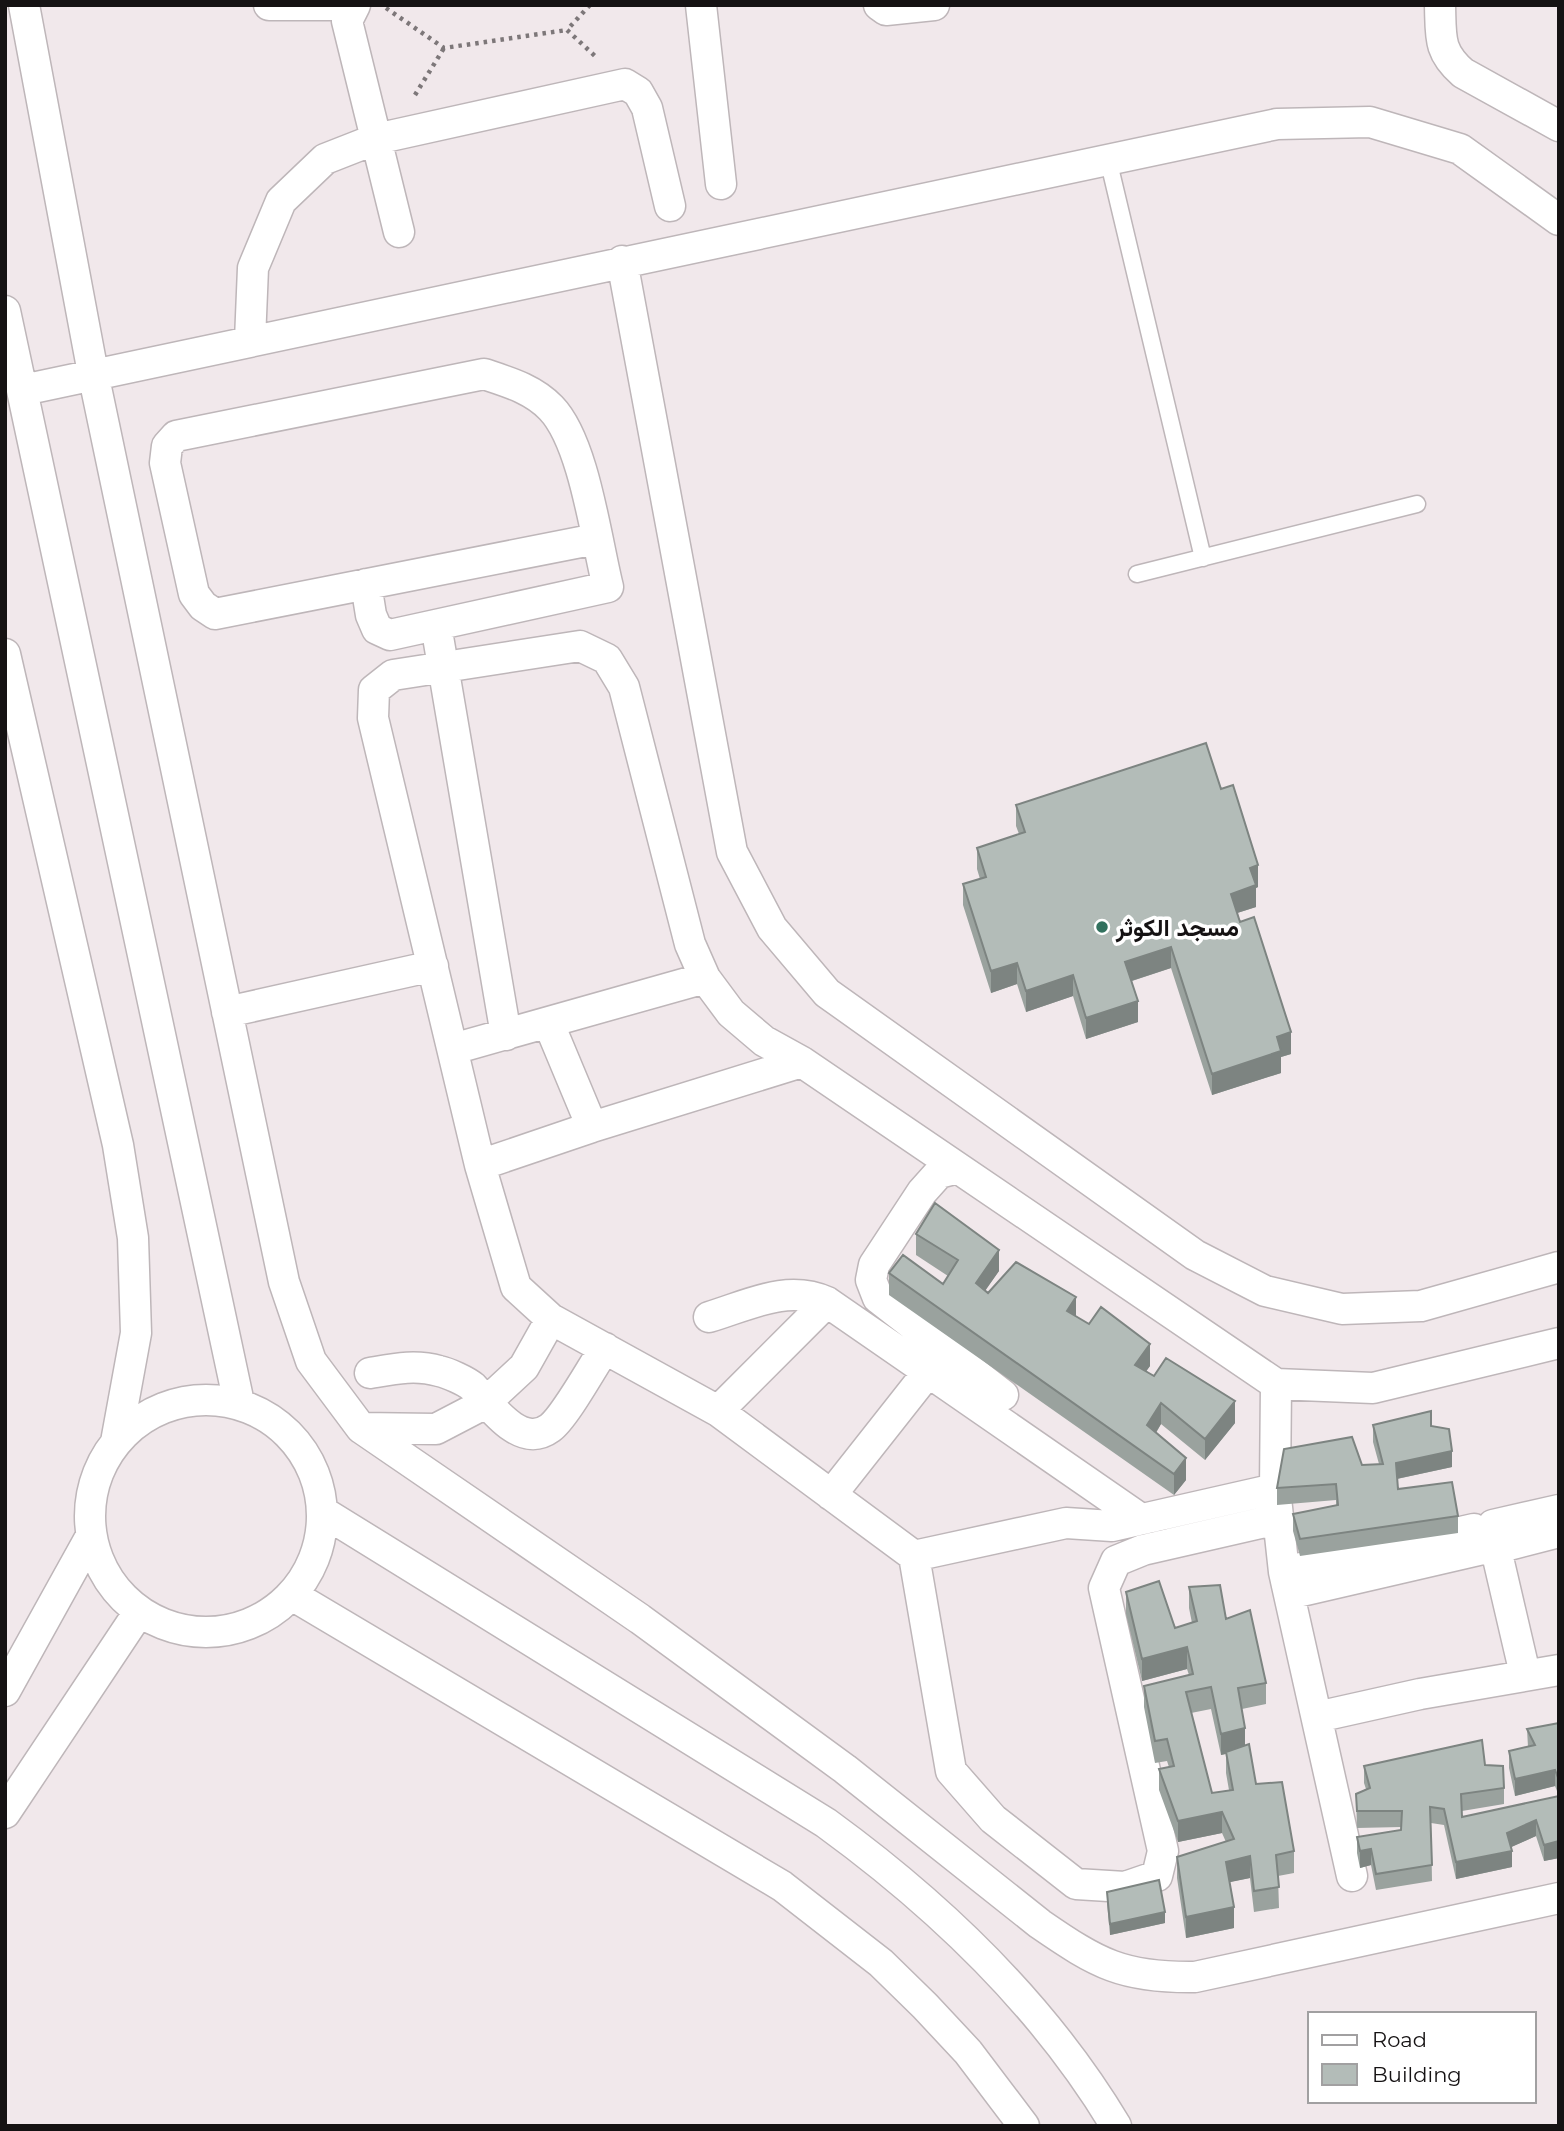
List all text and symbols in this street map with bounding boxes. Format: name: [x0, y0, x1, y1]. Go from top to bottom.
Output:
place label: مسجد الكوثر: [1115, 913, 1239, 943]
marker: مسجد الكوثر: [1094, 919, 1110, 935]
legend: [1308, 2012, 1536, 2103]
text: Road: [1372, 2027, 1427, 2052]
text: Building: [1372, 2062, 1462, 2087]

